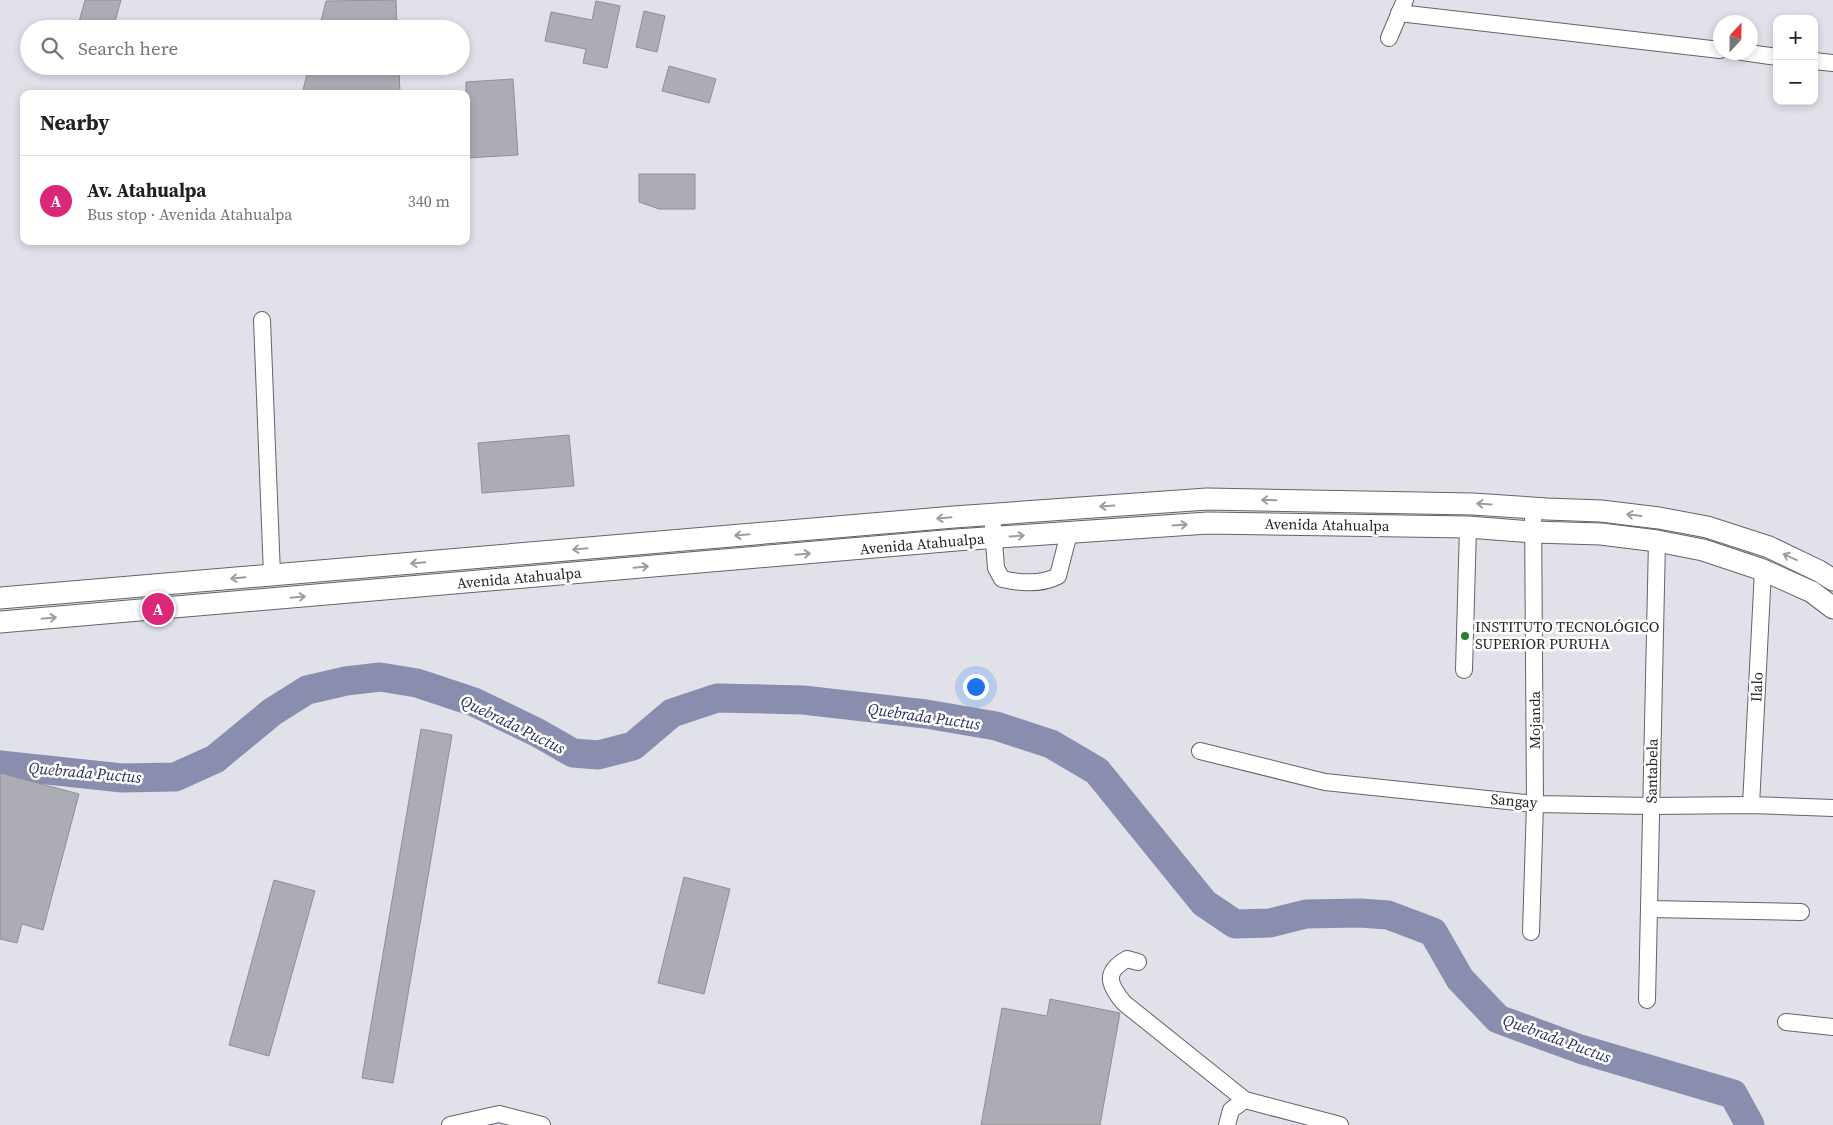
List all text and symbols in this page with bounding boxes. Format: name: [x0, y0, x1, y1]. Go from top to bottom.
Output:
north arrow: [1713, 15, 1758, 60]
map controls: [1773, 15, 1818, 105]
button: +: [1773, 15, 1818, 60]
search box: [20, 20, 470, 75]
icon: search: [38, 34, 66, 62]
text: Search here: [78, 35, 178, 61]
button: −: [1773, 60, 1818, 105]
text: Nearby: [40, 108, 110, 137]
text: Av. Atahualpa: [87, 177, 206, 203]
text: A: [51, 190, 61, 212]
text: 340 m: [408, 190, 450, 212]
text: Bus stop · Avenida Atahualpa: [87, 203, 293, 225]
one-way arrow: [1261, 495, 1278, 505]
one-way arrow: [1476, 500, 1492, 509]
one-way arrow: [1099, 501, 1115, 511]
one-way arrow: [1627, 510, 1643, 520]
one-way arrow: [936, 513, 952, 523]
street label: Avenida Atahualpa: [1264, 513, 1390, 536]
one-way arrow: [1171, 520, 1187, 529]
street label: Avenida Atahualpa: [859, 528, 986, 559]
one-way arrow: [734, 530, 750, 540]
one-way arrow: [1009, 532, 1025, 541]
one-way arrow: [572, 544, 588, 553]
one-way arrow: [795, 549, 811, 558]
one-way arrow: [1783, 552, 1798, 561]
one-way arrow: [410, 558, 426, 567]
street label: Avenida Atahualpa: [456, 562, 583, 593]
one-way arrow: [633, 563, 649, 572]
one-way arrow: [231, 573, 247, 583]
pin: A: [142, 590, 174, 628]
one-way arrow: [289, 592, 305, 602]
one-way arrow: [40, 613, 56, 623]
place label: INSTITUTO TECNOLÓGICO SUPERIOR PURUHA: [1475, 616, 1659, 654]
marker: INSTITUTO TECNOLÓGICO SUPERIOR PURUHA: [1459, 630, 1471, 642]
street label: Ilalo: [1745, 671, 1768, 703]
your location: [963, 674, 989, 700]
water label: Quebrada Puctus: [457, 689, 569, 759]
street label: Mojanda: [1524, 691, 1545, 749]
water label: Quebrada Puctus: [866, 697, 982, 735]
street label: Santabela: [1640, 738, 1663, 804]
water label: Quebrada Puctus: [28, 756, 143, 788]
street label: Sangay: [1490, 788, 1539, 813]
water label: Quebrada Puctus: [1500, 1008, 1614, 1068]

